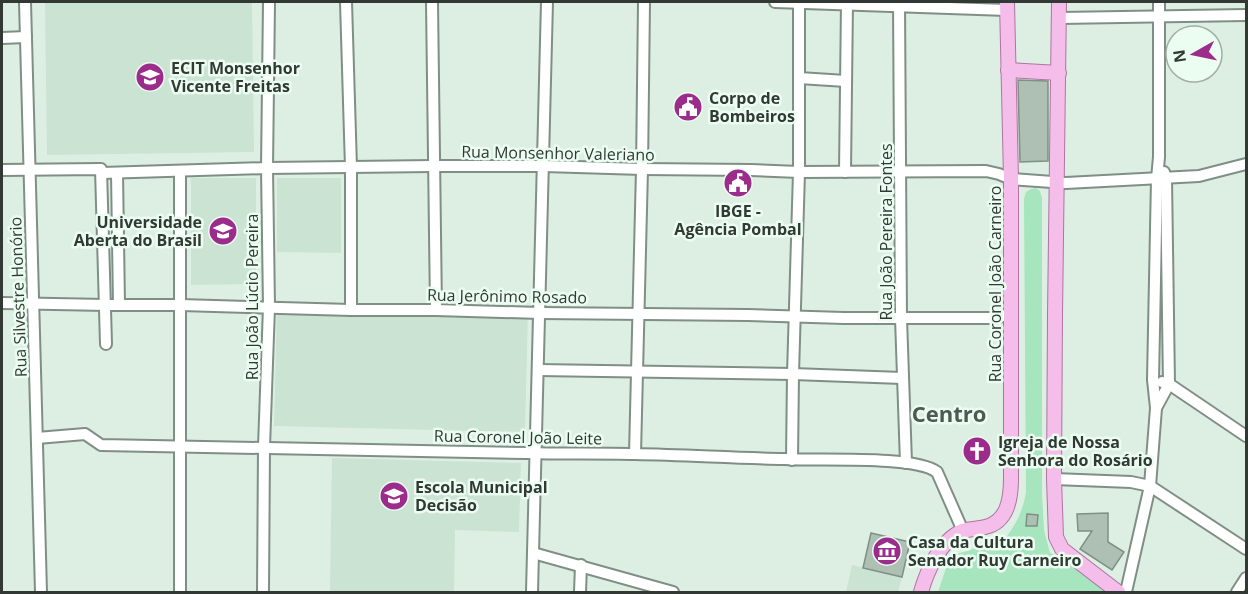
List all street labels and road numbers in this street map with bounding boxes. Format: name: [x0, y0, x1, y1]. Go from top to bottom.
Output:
street label: Rua Monsenhor Valeriano: [461, 140, 655, 166]
street label: Rua João Pereira Fontes: [875, 143, 897, 321]
street label: Rua Coronel João Carneiro: [984, 186, 1006, 382]
street label: Rua João Lúcio Pereira: [241, 214, 263, 380]
street label: Rua Silvestre Honório: [4, 216, 32, 378]
street label: Rua Jerônimo Rosado: [427, 284, 587, 308]
street label: Rua Coronel João Leite: [434, 425, 602, 449]

